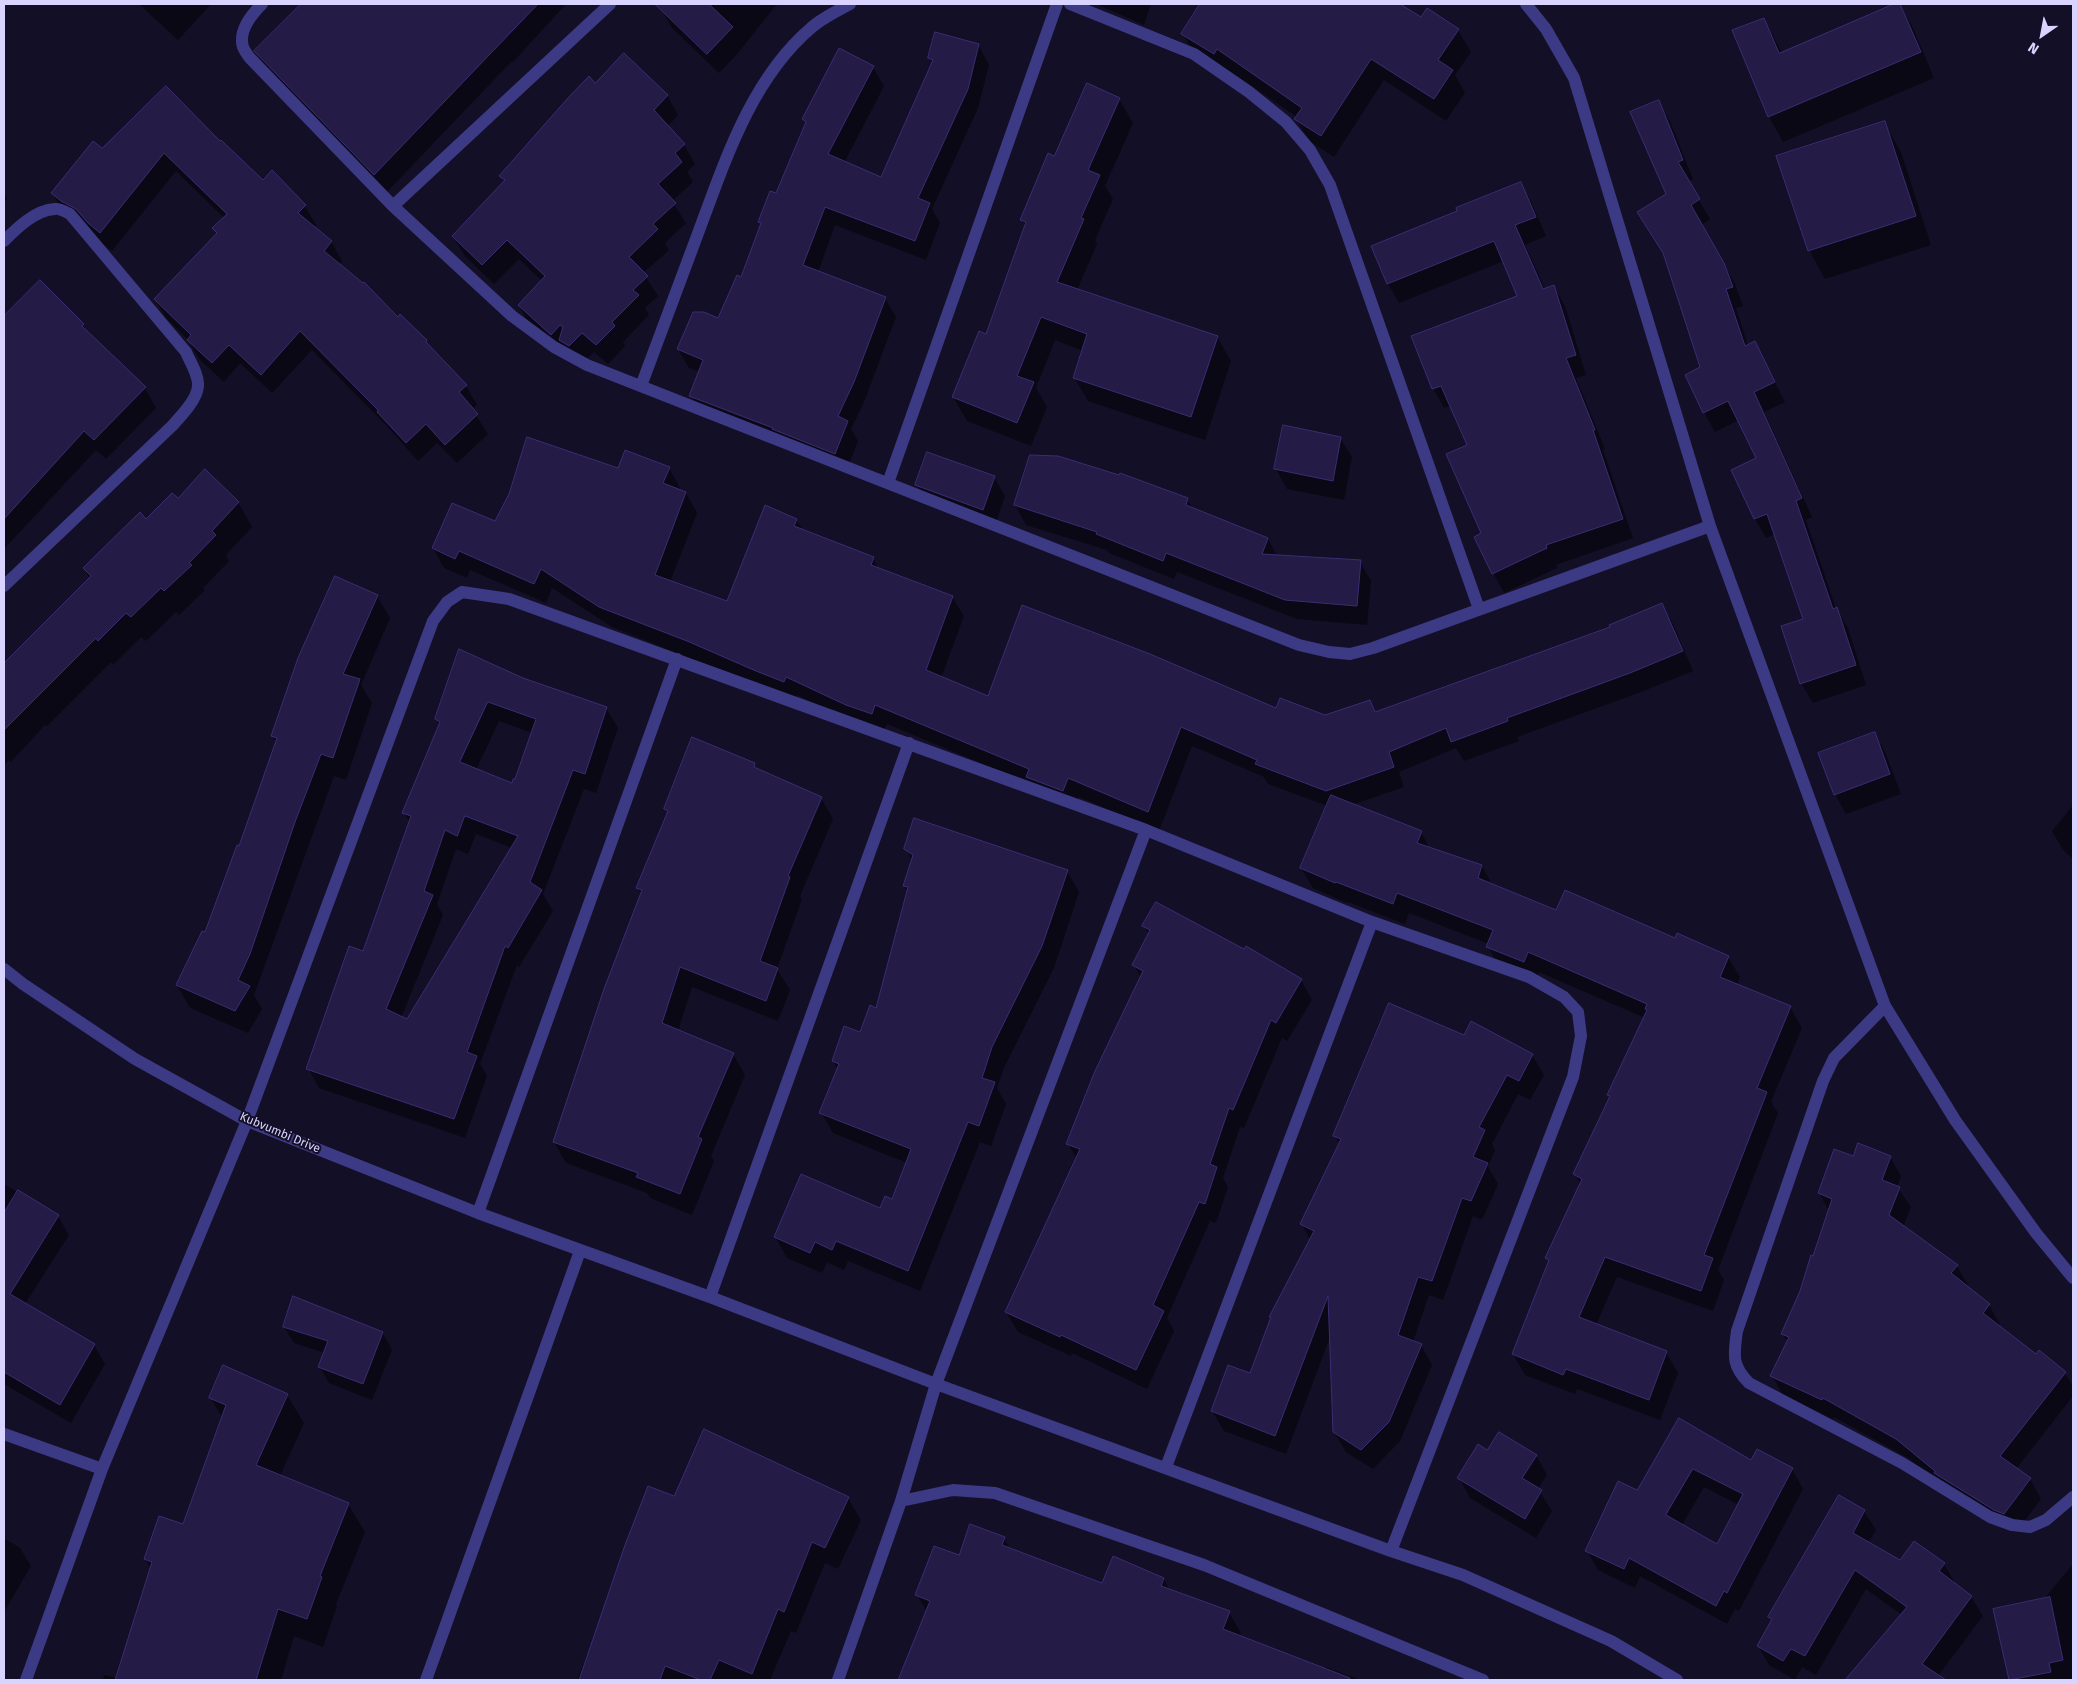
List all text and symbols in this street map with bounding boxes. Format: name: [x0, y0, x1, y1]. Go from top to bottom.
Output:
north arrow: [2017, 10, 2067, 60]
text: N: [2025, 38, 2042, 58]
street label: Kubvumbi Drive: [238, 1110, 322, 1156]

